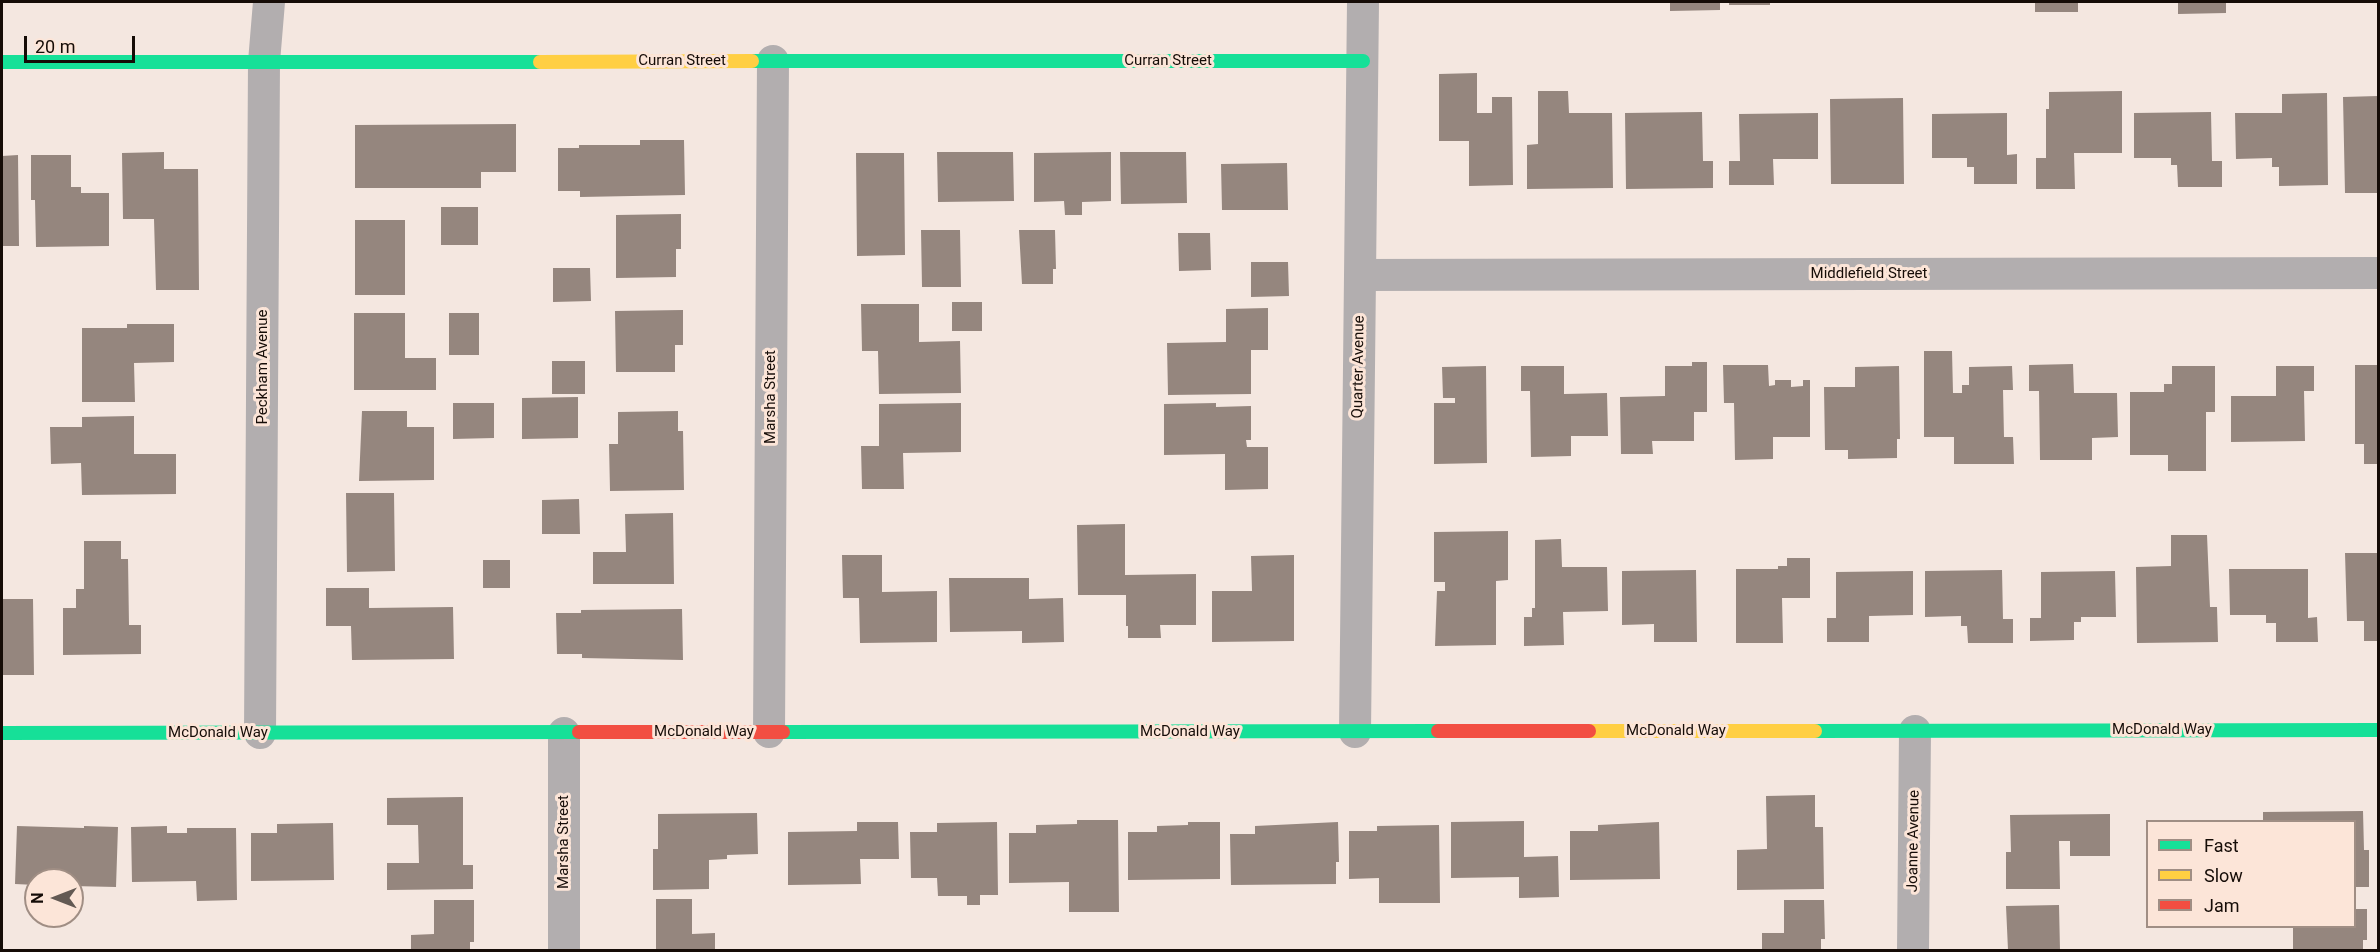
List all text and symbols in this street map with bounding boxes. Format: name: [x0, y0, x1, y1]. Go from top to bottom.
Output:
scale bar: [27, 24, 138, 62]
text: 20 m: [35, 36, 75, 57]
street label: Curran Street: [638, 52, 726, 70]
street label: Curran Street: [1124, 52, 1212, 70]
street label: Middlefield Street: [1811, 265, 1927, 283]
street label: Peckham Avenue: [254, 309, 272, 425]
street label: Quarter Avenue: [1349, 315, 1369, 419]
street label: Marsha Street: [762, 350, 780, 444]
street label: McDonald Way: [2112, 721, 2212, 739]
street label: McDonald Way: [1626, 722, 1726, 740]
street label: McDonald Way: [654, 723, 754, 741]
street label: McDonald Way: [1140, 723, 1240, 741]
street label: McDonald Way: [168, 724, 268, 742]
street label: Joanne Avenue: [1904, 790, 1924, 892]
street label: Marsha Street: [555, 795, 573, 889]
legend: [2146, 820, 2356, 928]
text: Fast: [2204, 835, 2239, 856]
text: Slow: [2204, 865, 2243, 886]
north arrow: [24, 868, 84, 928]
text: N: [28, 892, 47, 904]
text: Jam: [2204, 895, 2240, 916]

